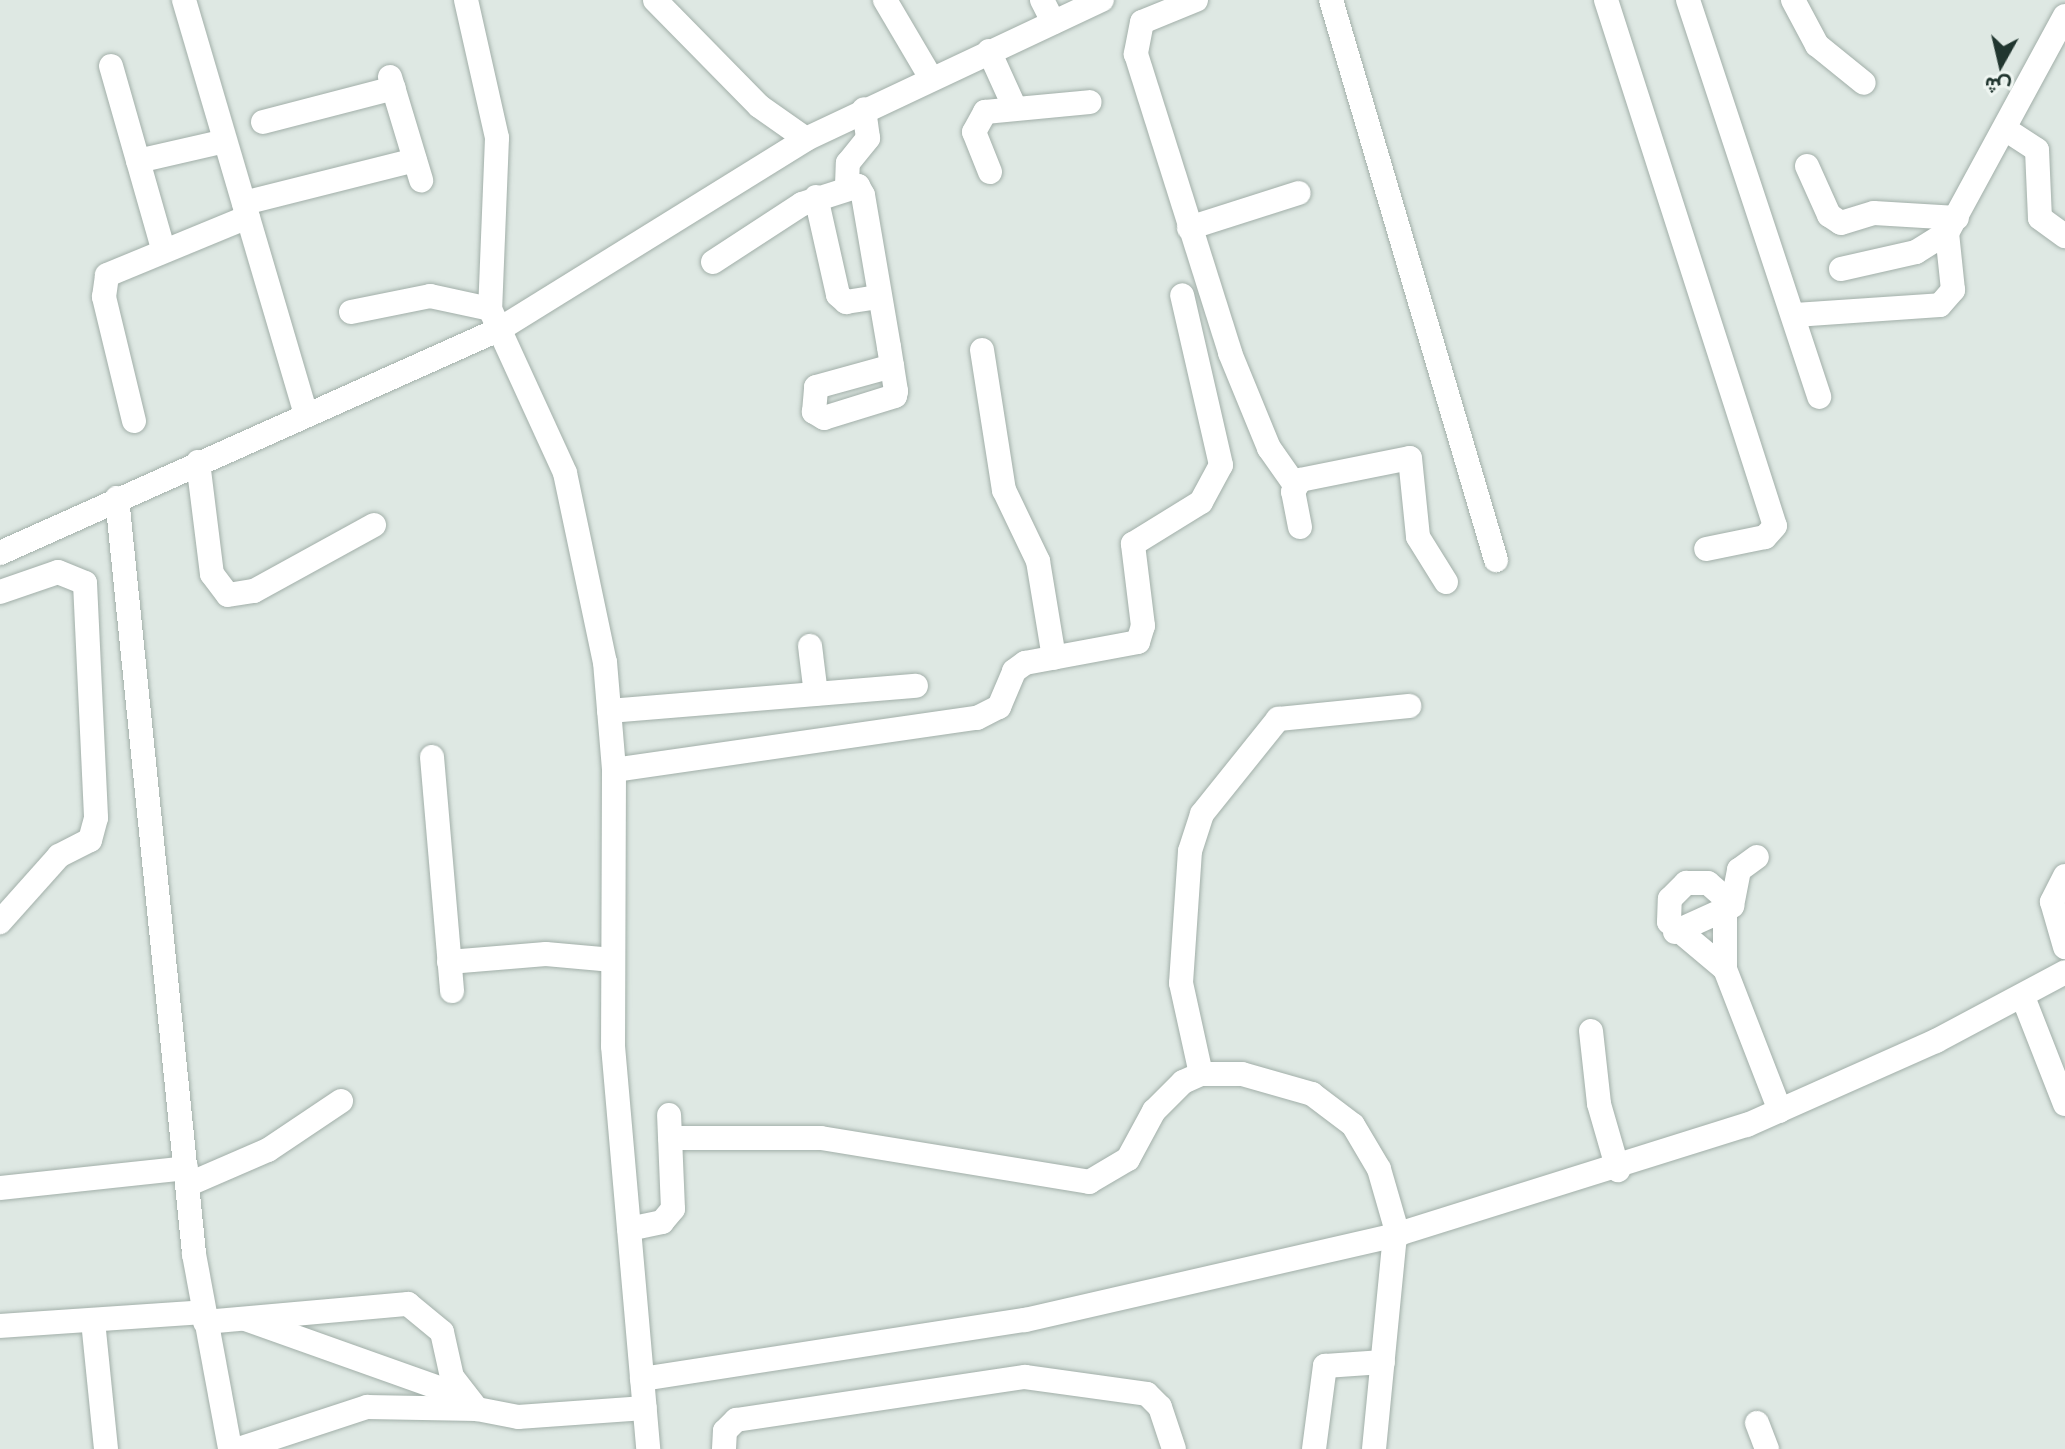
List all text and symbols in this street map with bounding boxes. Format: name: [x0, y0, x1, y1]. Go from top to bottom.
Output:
north arrow: [1961, 24, 2041, 104]
text: ش: [1983, 73, 2013, 102]

